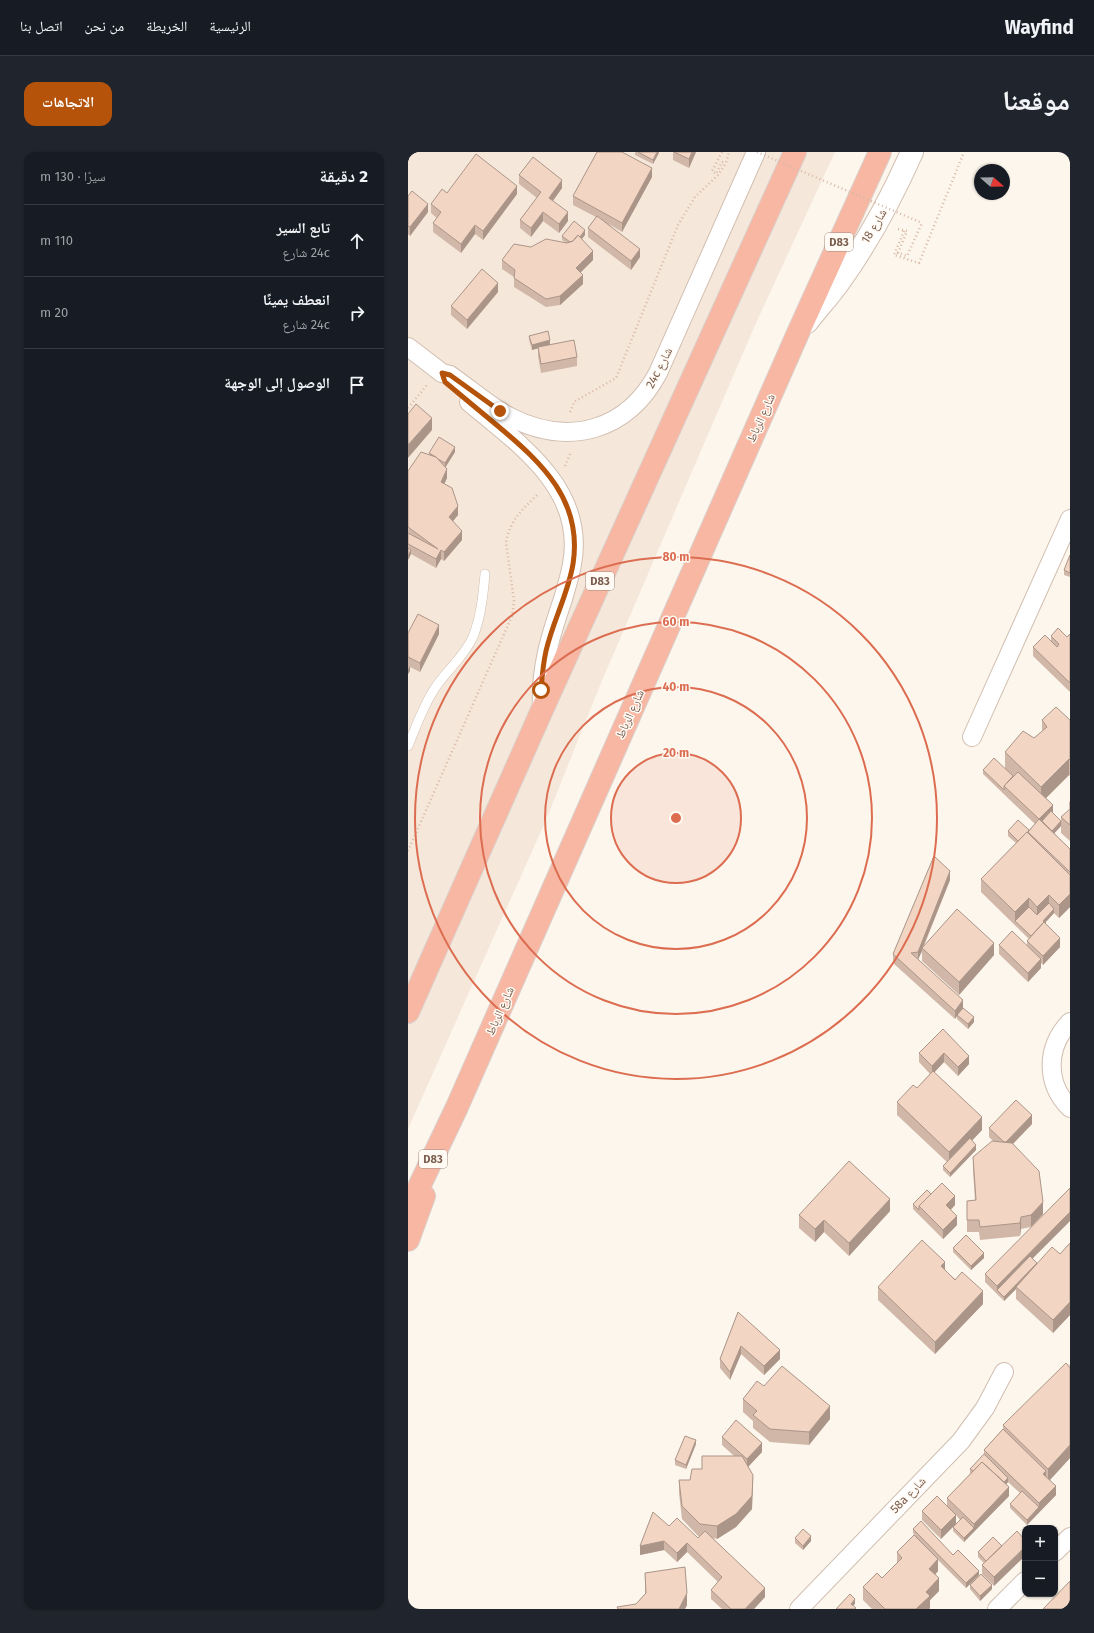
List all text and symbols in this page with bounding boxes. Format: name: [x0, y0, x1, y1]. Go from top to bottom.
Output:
text: Wayfind: [1005, 16, 1074, 39]
text: اتصل بنا: [20, 18, 63, 35]
text: من نحن: [85, 18, 124, 35]
text: الخريطة: [146, 18, 187, 35]
text: الرئيسية: [209, 18, 251, 35]
button: الاتجاهات: [24, 82, 112, 126]
text: موقعنا: [1002, 84, 1070, 117]
north arrow: [974, 164, 1010, 200]
text: 2 دقيقة: [319, 166, 368, 187]
text: سيرًا · 130 m: [40, 169, 106, 184]
street label: شارع 18: [858, 206, 891, 246]
text: تابع السير: [276, 219, 330, 237]
icon: ahead: [346, 230, 368, 252]
text: 110 m: [40, 233, 73, 248]
road number: D83: [825, 233, 853, 251]
text: 24c شارع: [283, 245, 330, 260]
text: انعطف يمينًا: [263, 291, 330, 309]
icon: right: [346, 302, 368, 324]
text: 20 m: [40, 305, 68, 320]
text: 24c شارع: [283, 317, 330, 332]
street label: 24c شارع: [643, 345, 676, 391]
text: الوصول إلى الوجهة: [224, 374, 330, 392]
icon: arrive: [346, 374, 368, 396]
street label: شارع الرباط: [744, 391, 779, 445]
route end: [491, 402, 509, 420]
text: 80 m: [663, 550, 689, 564]
road number: D83: [586, 572, 614, 590]
text: 60 m: [663, 615, 689, 629]
text: 40 m: [663, 680, 689, 694]
route start: [532, 681, 550, 699]
street label: شارع الرباط: [613, 687, 648, 741]
text: 20 m: [663, 746, 689, 760]
centre of rings: [669, 811, 683, 825]
street label: شارع الرباط: [483, 984, 518, 1038]
road number: D83: [419, 1150, 447, 1168]
street label: 58a شارع: [887, 1474, 930, 1517]
map controls: [1022, 1525, 1058, 1597]
button: +: [1022, 1525, 1058, 1561]
button: −: [1022, 1561, 1058, 1597]

